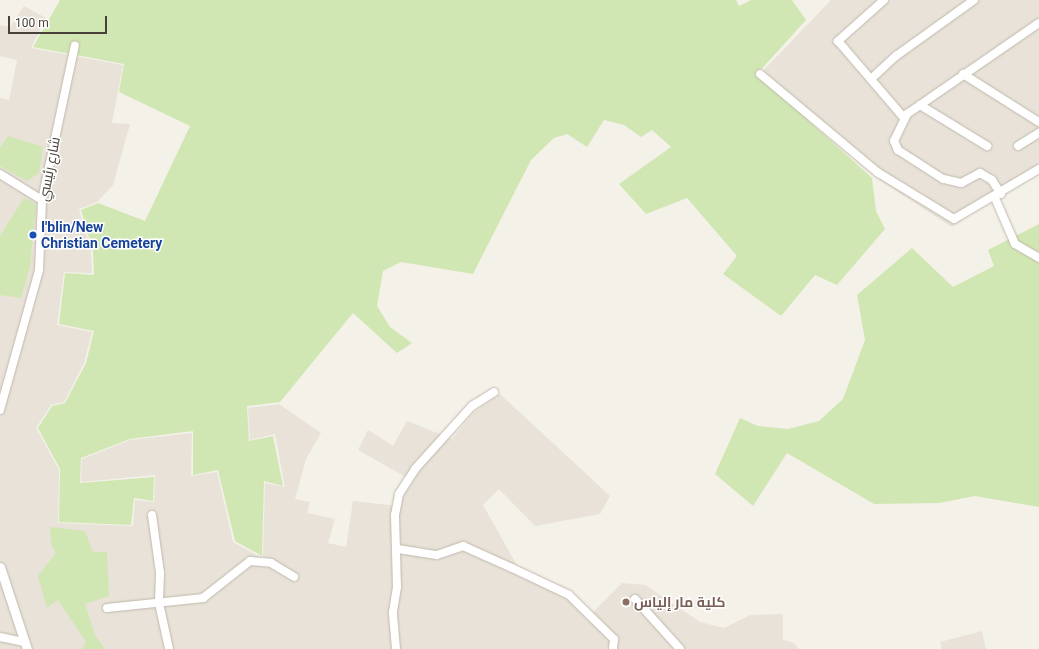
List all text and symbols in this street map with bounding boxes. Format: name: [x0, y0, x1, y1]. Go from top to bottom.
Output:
scale bar: [10, 8, 109, 34]
text: 100 m: [15, 16, 49, 30]
street label: شارع رئيسي: [35, 135, 63, 203]
place label: I'blin/New Christian Cemetery: [41, 219, 162, 252]
marker: I'blin/New Christian Cemetery: [28, 230, 38, 240]
place label: كلية مار إلياس: [634, 594, 725, 610]
marker: كلية مار إلياس: [621, 597, 631, 607]

